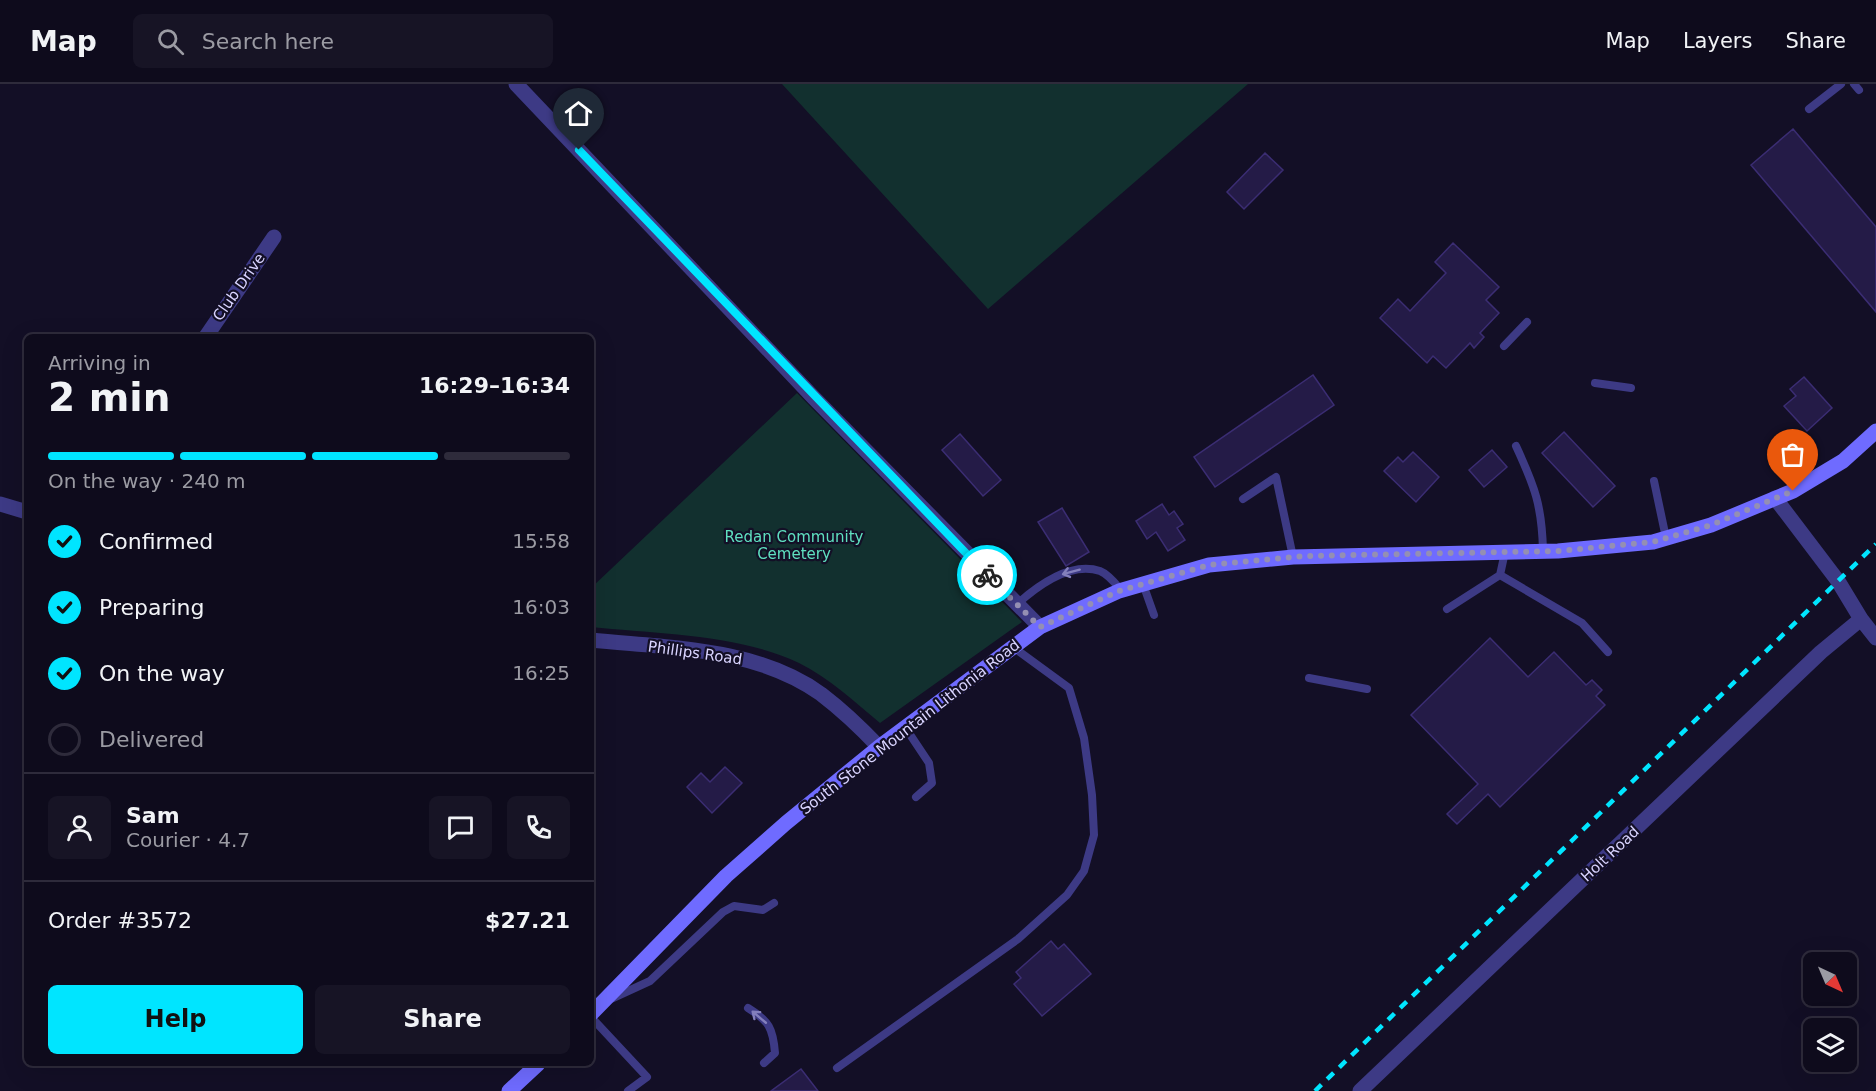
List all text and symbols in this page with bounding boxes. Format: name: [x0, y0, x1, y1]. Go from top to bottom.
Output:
search box: [133, 14, 553, 68]
text: Map: [30, 25, 97, 58]
icon: search: [154, 25, 187, 58]
text: Search here: [202, 29, 334, 54]
text: Map: [1606, 29, 1650, 53]
text: Layers: [1683, 29, 1752, 53]
text: Share: [1785, 29, 1846, 53]
pin: [553, 88, 604, 150]
icon: home: [562, 97, 595, 130]
street label: Club Drive: [209, 250, 269, 324]
text: Arriving in: [48, 351, 151, 375]
text: 16:29–16:34: [419, 373, 570, 398]
text: 2 min: [48, 375, 170, 420]
pin: [1767, 429, 1818, 491]
icon: bag: [1776, 438, 1809, 471]
text: On the way · 240 m: [48, 469, 246, 493]
icon: check: [48, 525, 81, 558]
park label: Redan Community Cemetery: [725, 528, 864, 563]
text: Confirmed: [99, 529, 213, 554]
text: 15:58: [512, 529, 570, 553]
courier: [957, 545, 1017, 605]
icon: bike: [971, 559, 1004, 592]
one-way arrow: [1062, 566, 1081, 578]
icon: check: [48, 591, 81, 624]
text: Preparing: [99, 595, 205, 620]
text: 16:03: [512, 595, 570, 619]
street label: South Stone Mountain Lithonia Road: [797, 636, 1023, 818]
street label: Phillips Road: [647, 637, 743, 669]
icon: check: [48, 657, 81, 690]
text: On the way: [99, 661, 225, 686]
text: 16:25: [512, 661, 570, 685]
text: Delivered: [99, 727, 204, 752]
button: person: [48, 796, 111, 859]
button: chat: [429, 796, 492, 859]
button: phone: [507, 796, 570, 859]
text: Sam: [126, 803, 180, 828]
street label: Holt Road: [1577, 823, 1643, 885]
text: Courier · 4.7: [126, 828, 250, 852]
text: Order #3572: [48, 908, 192, 933]
text: $27.21: [485, 908, 570, 933]
north arrow: [1803, 952, 1857, 1006]
map controls: [1803, 952, 1857, 1072]
button: Help: [48, 985, 303, 1054]
button: Share: [315, 985, 570, 1054]
one-way arrow: [752, 1010, 767, 1024]
button: layers: [1803, 1018, 1857, 1072]

